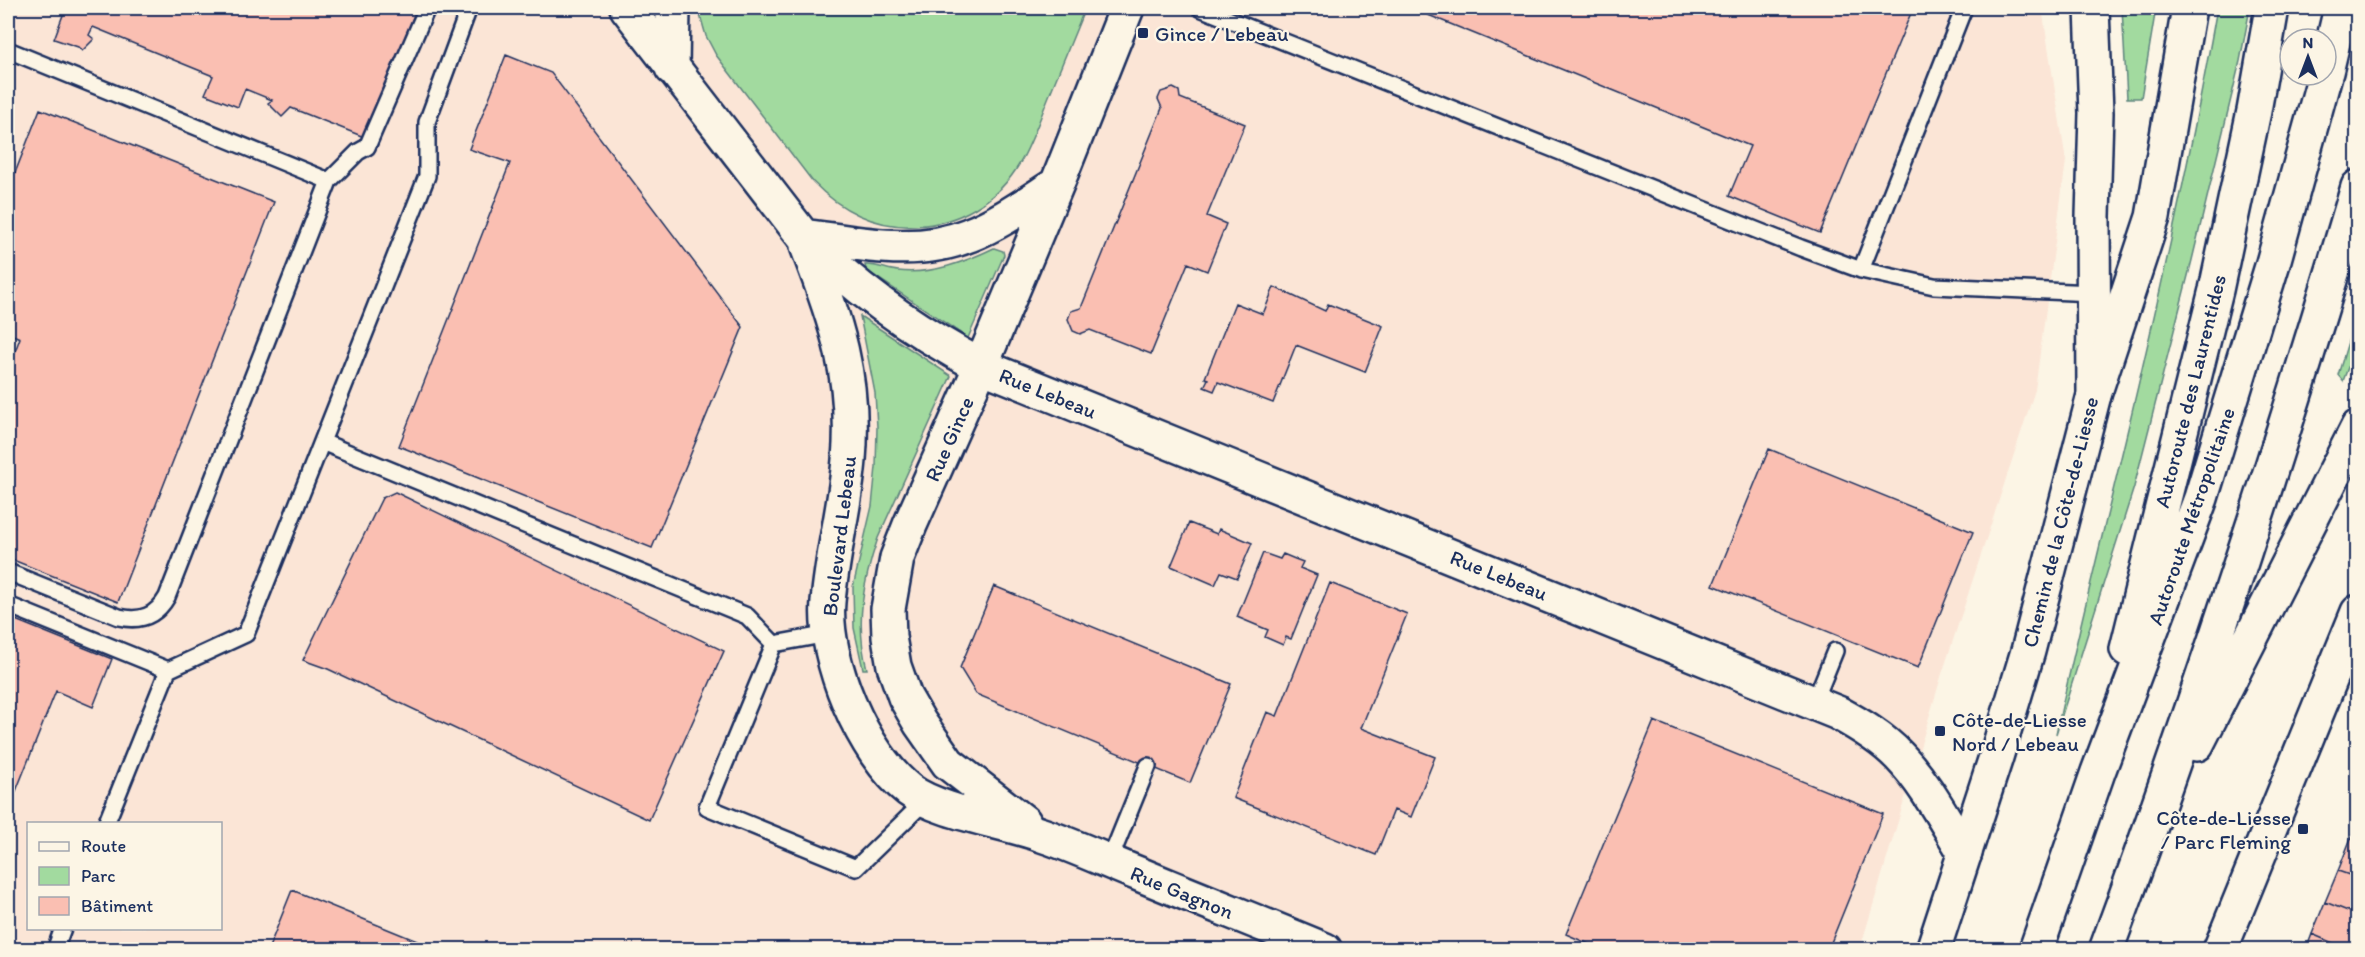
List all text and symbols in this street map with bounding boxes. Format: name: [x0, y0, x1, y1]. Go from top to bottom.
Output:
place label: Gince / Lebeau: [1155, 21, 1289, 46]
marker: Gince / Lebeau: [1136, 26, 1150, 40]
north arrow: [2278, 27, 2338, 87]
text: N: [2303, 33, 2313, 52]
street label: Autoroute des Laurentides: [2149, 272, 2231, 510]
street label: Rue Lebeau: [996, 362, 1101, 424]
street label: Rue Gince: [919, 393, 979, 485]
street label: Chemin de la Côte-de-Liesse: [2017, 394, 2103, 650]
street label: Autoroute Métropolitaine: [2142, 404, 2240, 628]
street label: Boulevard Lebeau: [817, 454, 861, 618]
street label: Rue Lebeau: [1447, 544, 1552, 606]
place label: Côte-de-Liesse Nord / Lebeau: [1952, 707, 2087, 756]
marker: Côte-de-Liesse Nord / Lebeau: [1933, 724, 1947, 738]
place label: Côte-de-Liesse / Parc Fleming: [2156, 805, 2291, 854]
legend: [27, 822, 222, 930]
marker: Côte-de-Liesse / Parc Fleming: [2296, 822, 2310, 836]
text: Route: [81, 835, 126, 857]
street label: Rue Gagnon: [1127, 860, 1237, 924]
text: Parc: [81, 865, 115, 887]
text: Bâtiment: [81, 895, 154, 917]

